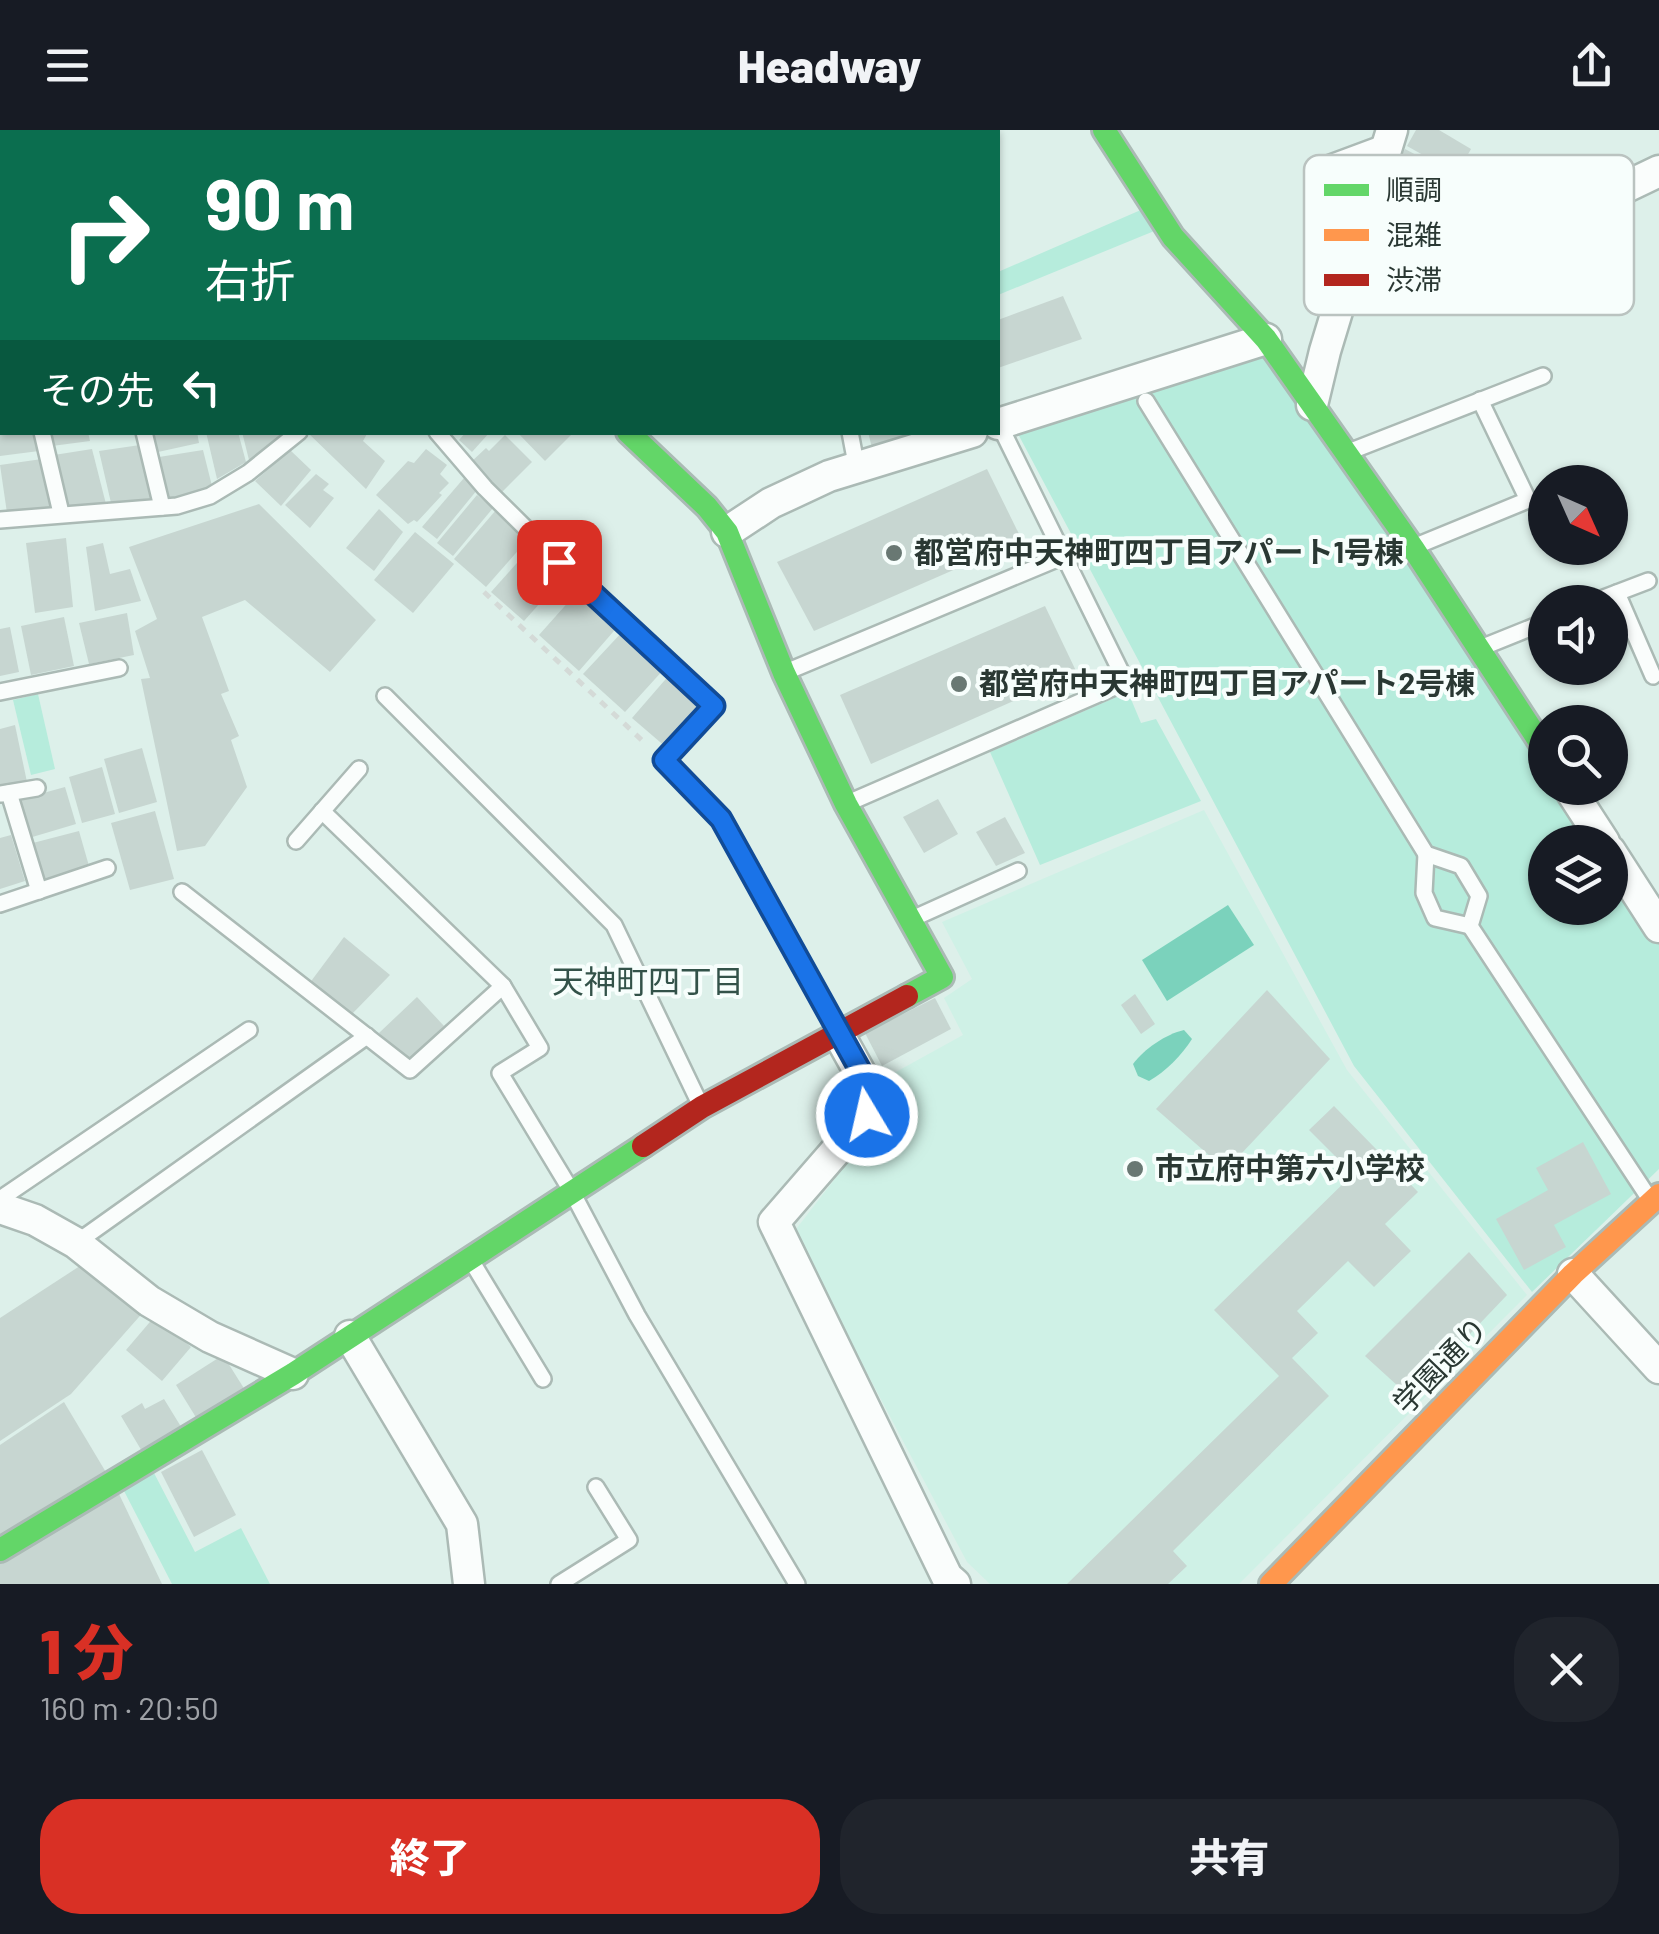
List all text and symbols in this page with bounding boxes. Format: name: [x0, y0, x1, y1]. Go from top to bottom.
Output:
icon: menu: [40, 38, 95, 93]
text: Headway: [738, 38, 921, 92]
icon: share: [1564, 38, 1619, 93]
legend: [1304, 155, 1634, 315]
text: 90 m: [205, 160, 355, 244]
icon: right: [40, 170, 170, 300]
text: 順調: [1386, 172, 1442, 206]
text: 混雑: [1386, 217, 1442, 251]
text: 右折: [205, 252, 295, 306]
text: 渋滞: [1386, 262, 1442, 296]
icon: left: [174, 360, 229, 415]
text: その先: [40, 366, 154, 412]
north arrow: [1528, 465, 1628, 565]
map controls: [1528, 465, 1628, 925]
pin: [517, 520, 602, 605]
place label: 都営府中天神町四丁目アパート1号棟: [914, 533, 1404, 569]
icon: arrive: [532, 535, 587, 590]
marker: 都営府中天神町四丁目アパート1号棟: [883, 542, 905, 564]
button: sound: [1528, 585, 1628, 685]
place label: 都営府中天神町四丁目アパート2号棟: [979, 664, 1475, 700]
marker: 都営府中天神町四丁目アパート2号棟: [948, 673, 970, 695]
button: search: [1528, 705, 1628, 805]
button: layers: [1528, 825, 1628, 925]
district label: 天神町四丁目: [552, 961, 744, 999]
position arrow: [815, 1063, 919, 1167]
place label: 市立府中第六小学校: [1155, 1149, 1425, 1185]
marker: 市立府中第六小学校: [1124, 1158, 1146, 1180]
street label: 学園通り: [1385, 1309, 1494, 1420]
text: 1 分: [40, 1614, 133, 1686]
button: close: [1514, 1617, 1619, 1722]
text: 160 m · 20:50: [40, 1688, 219, 1726]
button: 終了: [40, 1799, 820, 1914]
button: 共有: [840, 1799, 1619, 1914]

